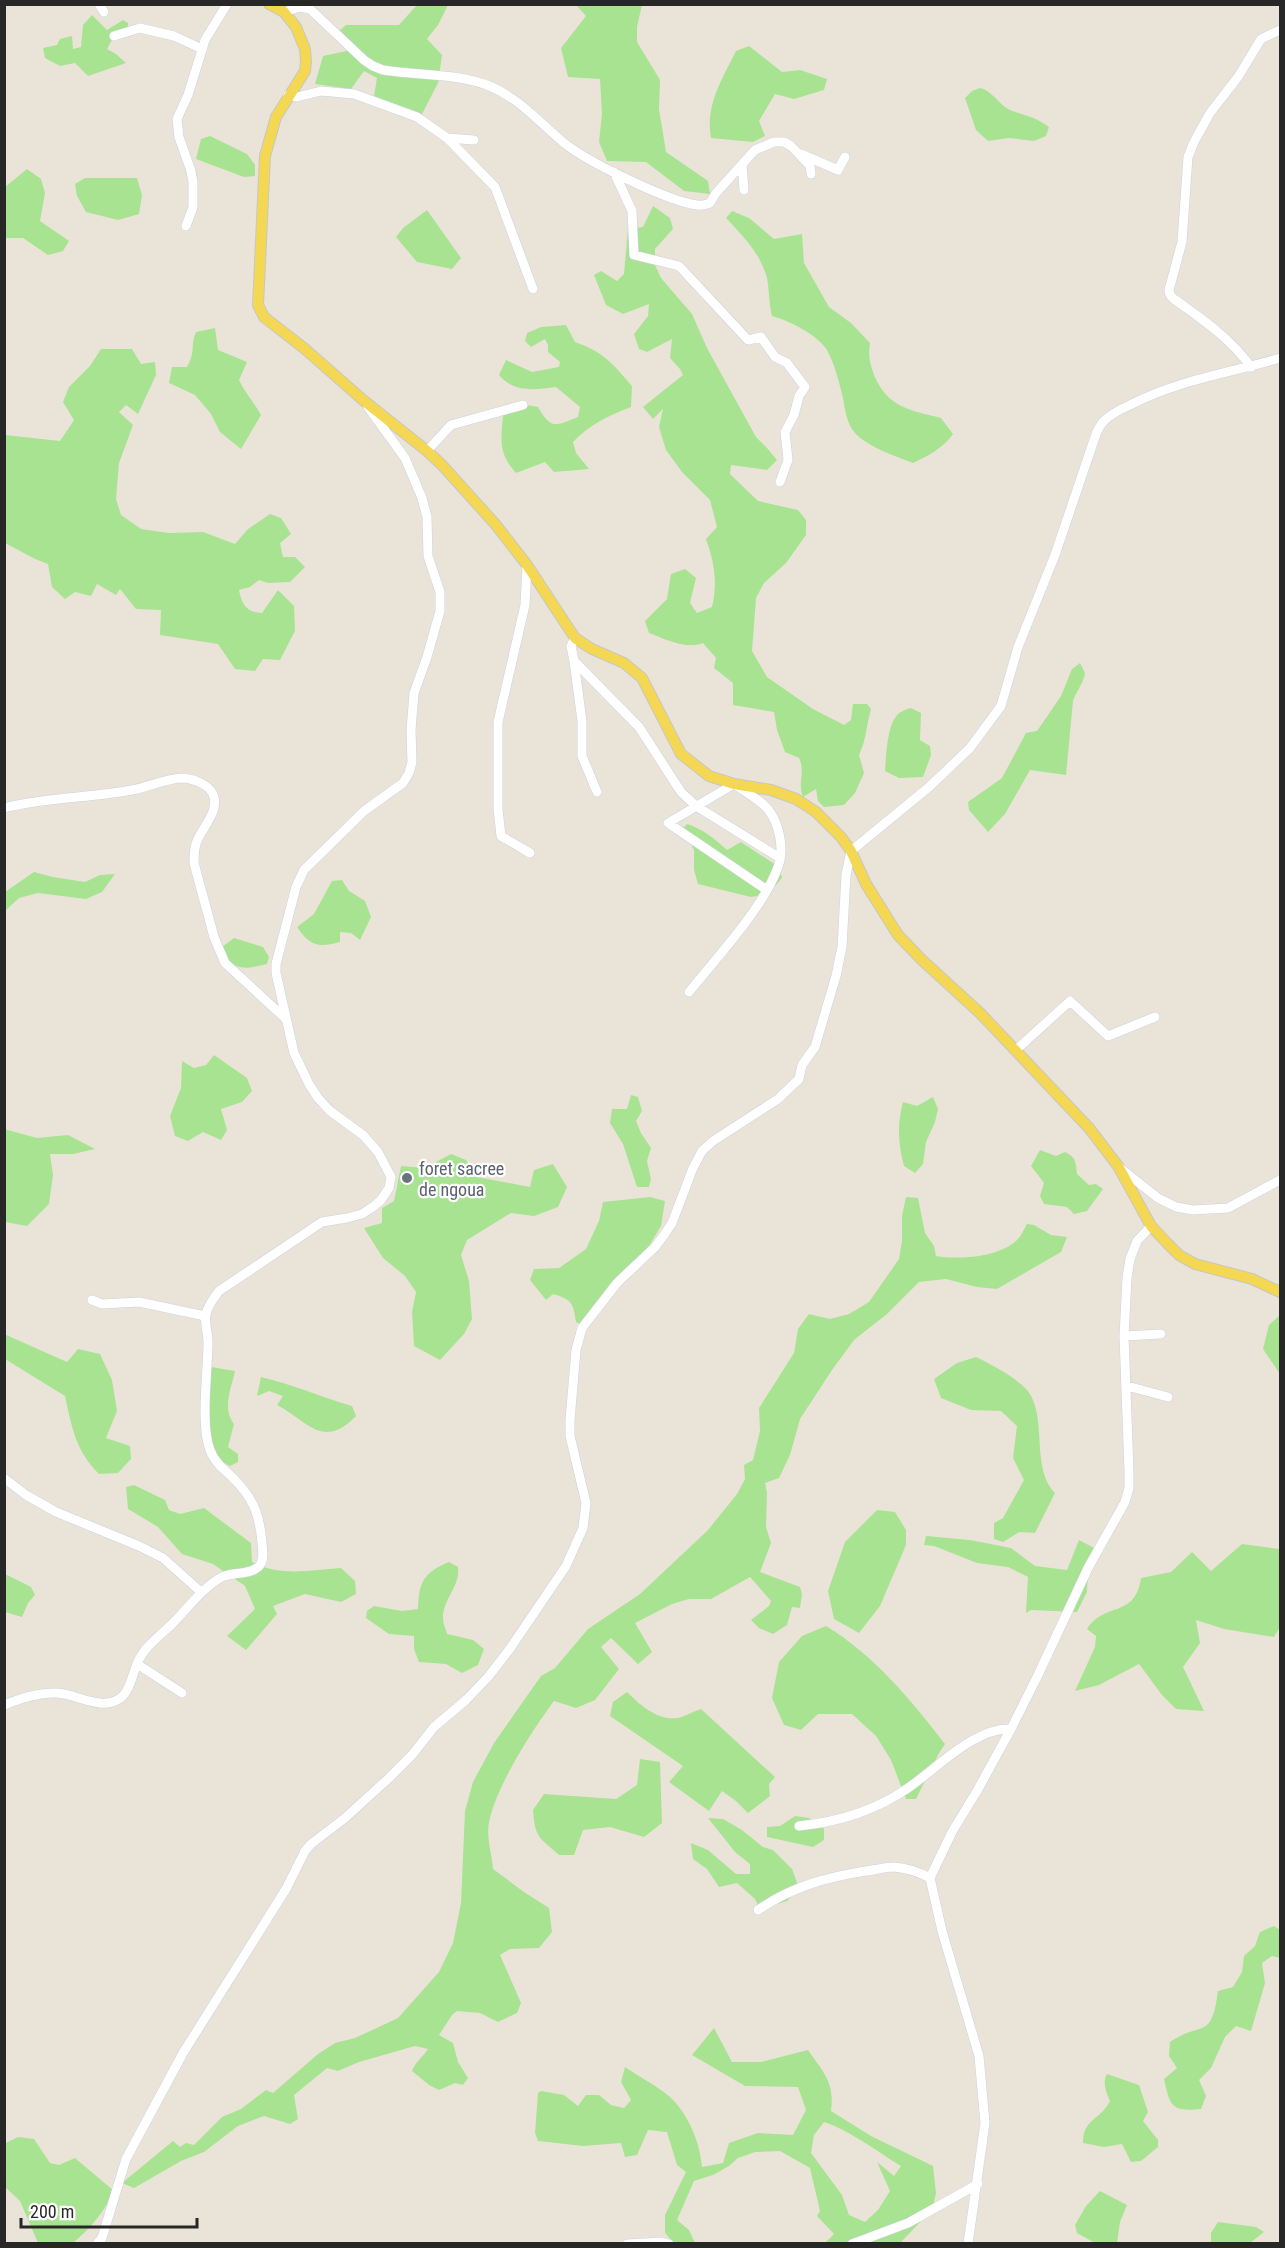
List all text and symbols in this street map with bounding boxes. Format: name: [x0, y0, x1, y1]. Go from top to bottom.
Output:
place label: foret sacree de ngoua: [419, 1158, 504, 1200]
marker: foret sacree de ngoua: [400, 1171, 414, 1185]
scale bar: [21, 2191, 196, 2229]
text: 200 m: [30, 2201, 74, 2222]

